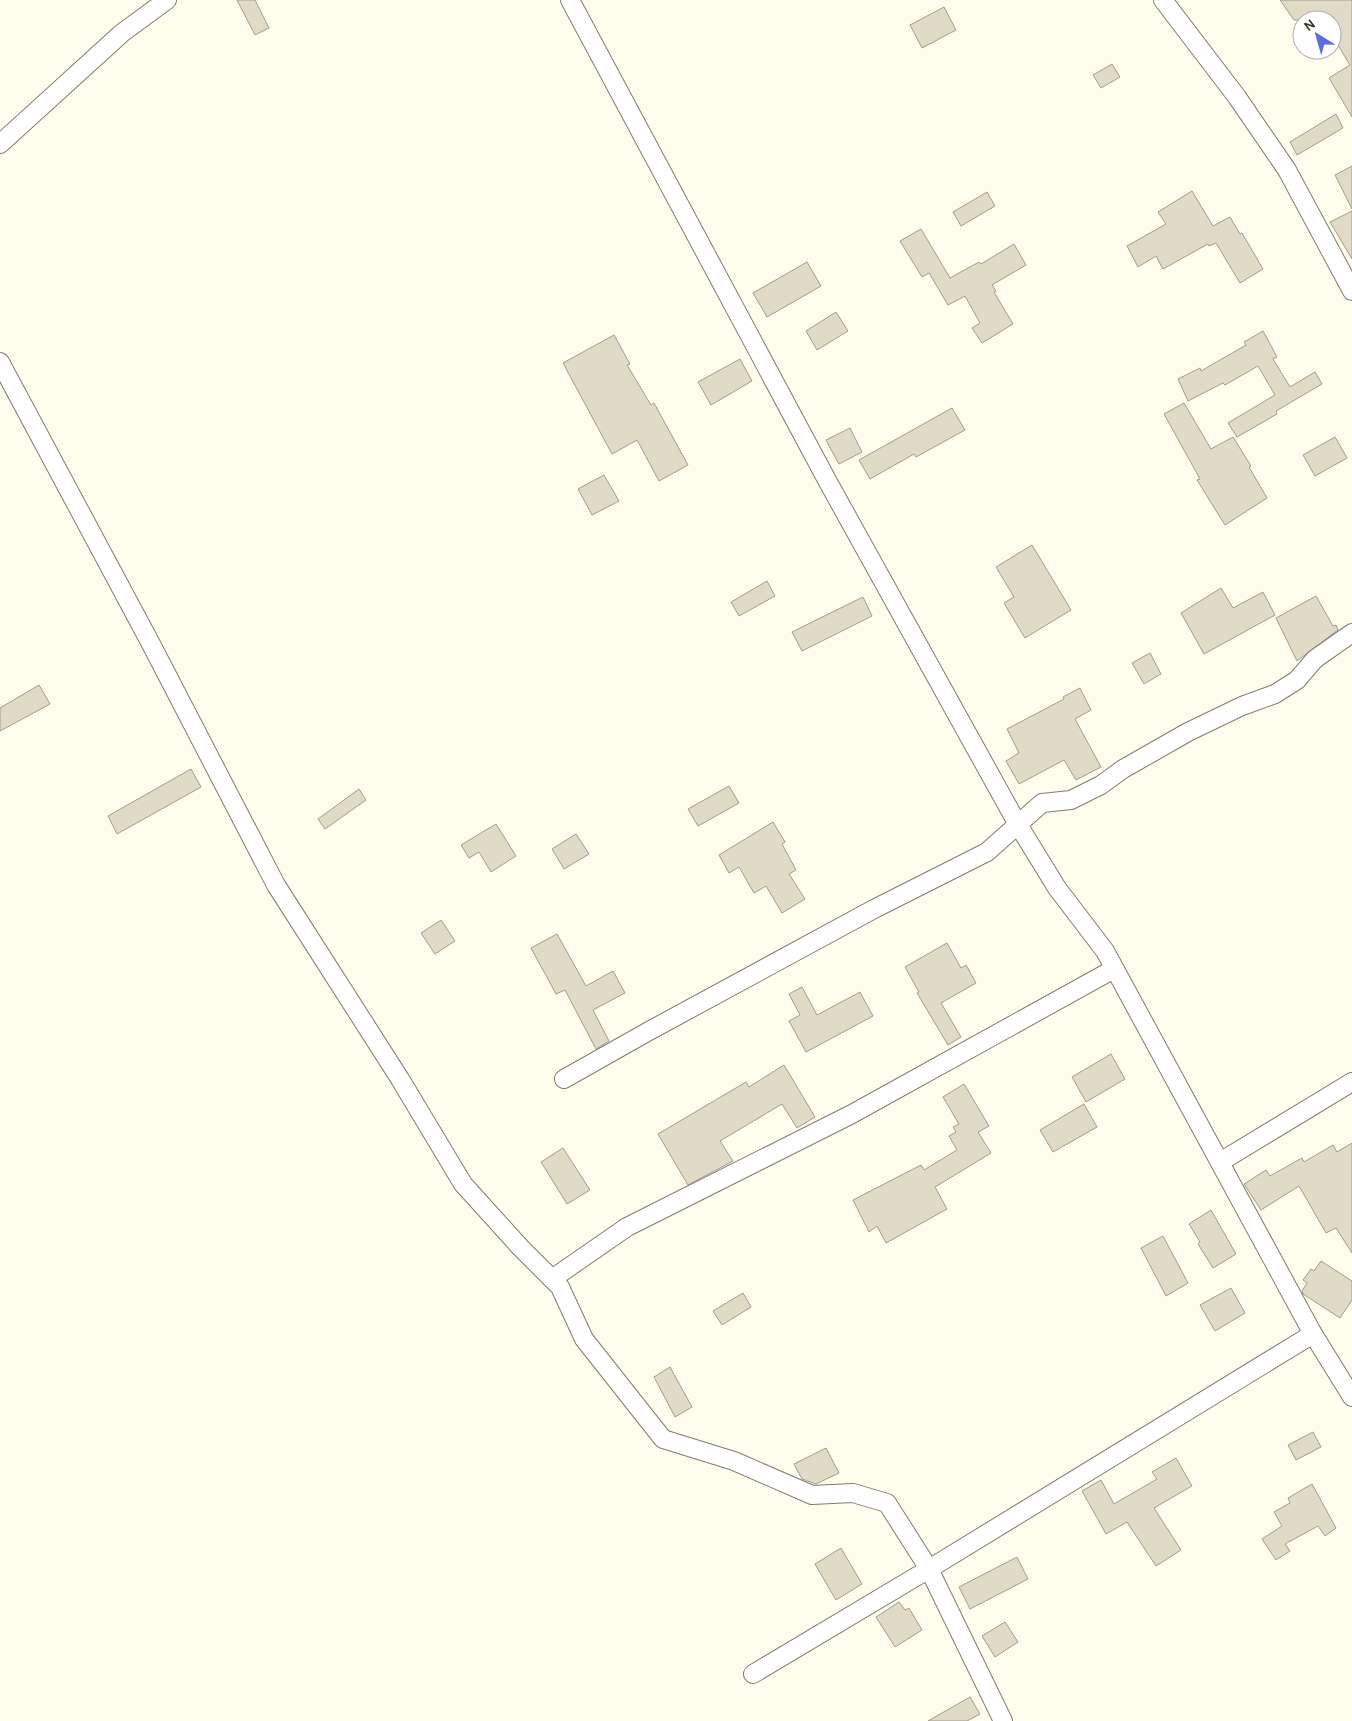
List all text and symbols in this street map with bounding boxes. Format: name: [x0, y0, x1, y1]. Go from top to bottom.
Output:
north arrow: [1292, 10, 1342, 60]
text: N: [1300, 15, 1319, 35]

